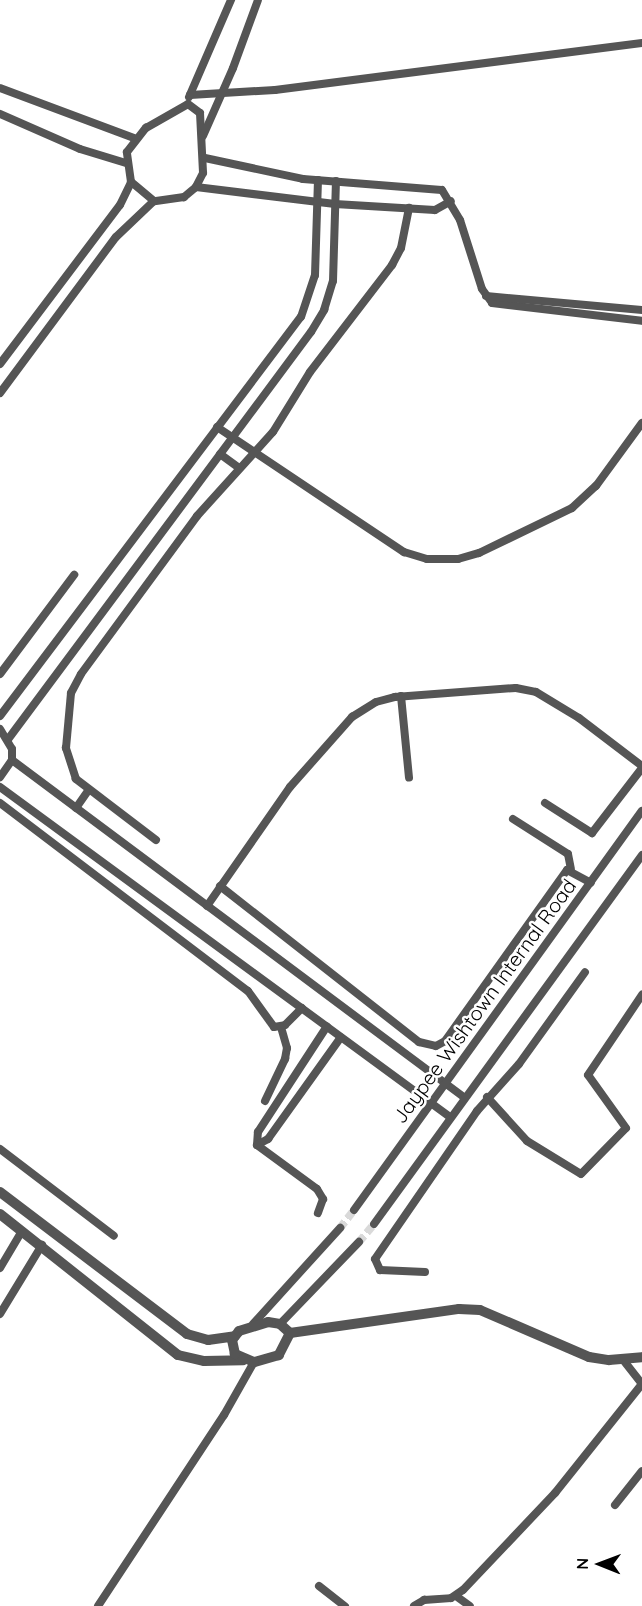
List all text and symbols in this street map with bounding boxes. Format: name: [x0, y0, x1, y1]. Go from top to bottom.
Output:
street label: Jaypee Wishtown Internal Road: [387, 874, 581, 1128]
north arrow: [570, 1534, 630, 1594]
text: N: [572, 1558, 592, 1570]

